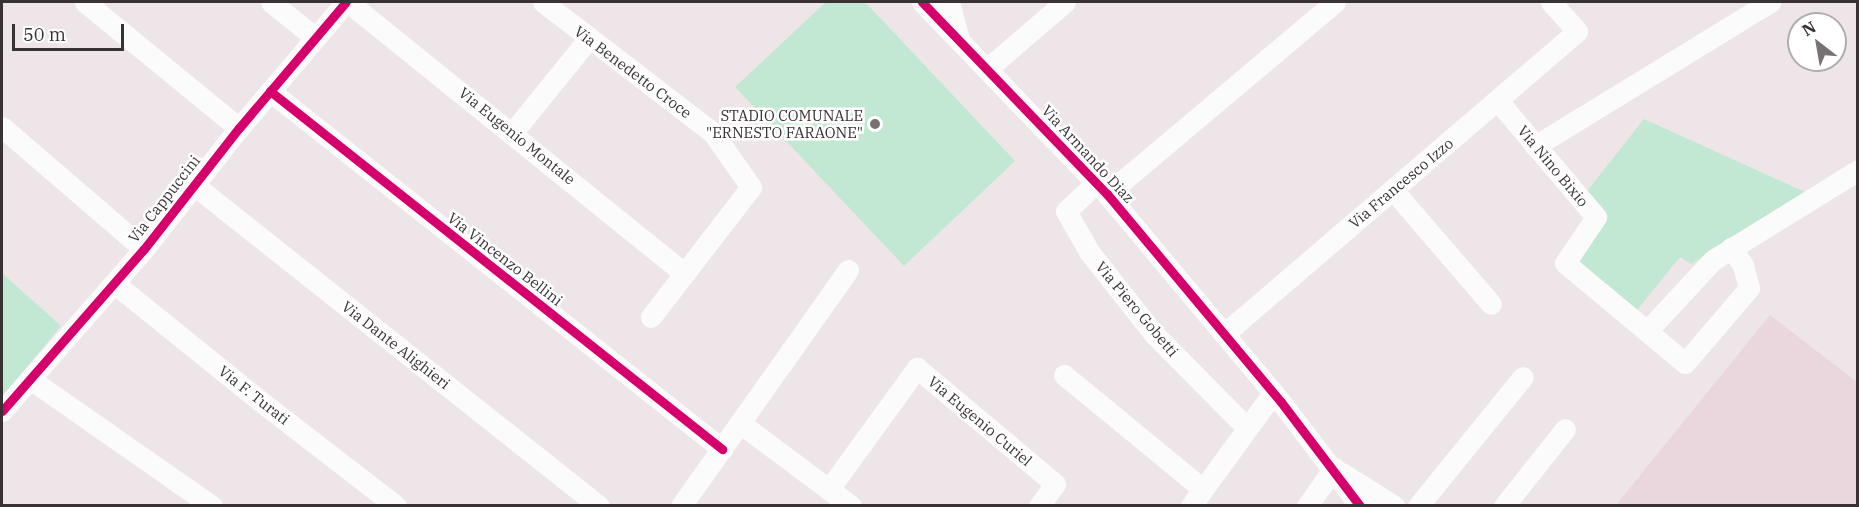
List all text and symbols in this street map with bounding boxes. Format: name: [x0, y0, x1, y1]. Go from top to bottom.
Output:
scale bar: [15, 12, 128, 50]
north arrow: [1787, 12, 1847, 72]
text: N: [1798, 16, 1819, 40]
street label: Via Benedetto Croce: [571, 22, 695, 122]
text: 50 m: [23, 23, 66, 46]
street label: Via Eugenio Montale: [455, 84, 579, 188]
street label: Via Armando Diaz: [1038, 101, 1138, 207]
place label: STADIO COMUNALE "ERNESTO FARAONE": [706, 106, 863, 141]
marker: STADIO COMUNALE "ERNESTO FARAONE": [868, 117, 882, 131]
street label: Via Nino Bixio: [1514, 122, 1592, 210]
street label: Via Francesco Izzo: [1345, 134, 1457, 232]
street label: Via Cappuccini: [124, 152, 204, 246]
street label: Via Vincenzo Bellini: [444, 209, 566, 309]
street label: Via Piero Gobetti: [1092, 258, 1182, 360]
street label: Via Dante Alighieri: [338, 297, 454, 393]
street label: Via F. Turati: [215, 362, 293, 428]
street label: Via Eugenio Curiel: [924, 372, 1036, 470]

